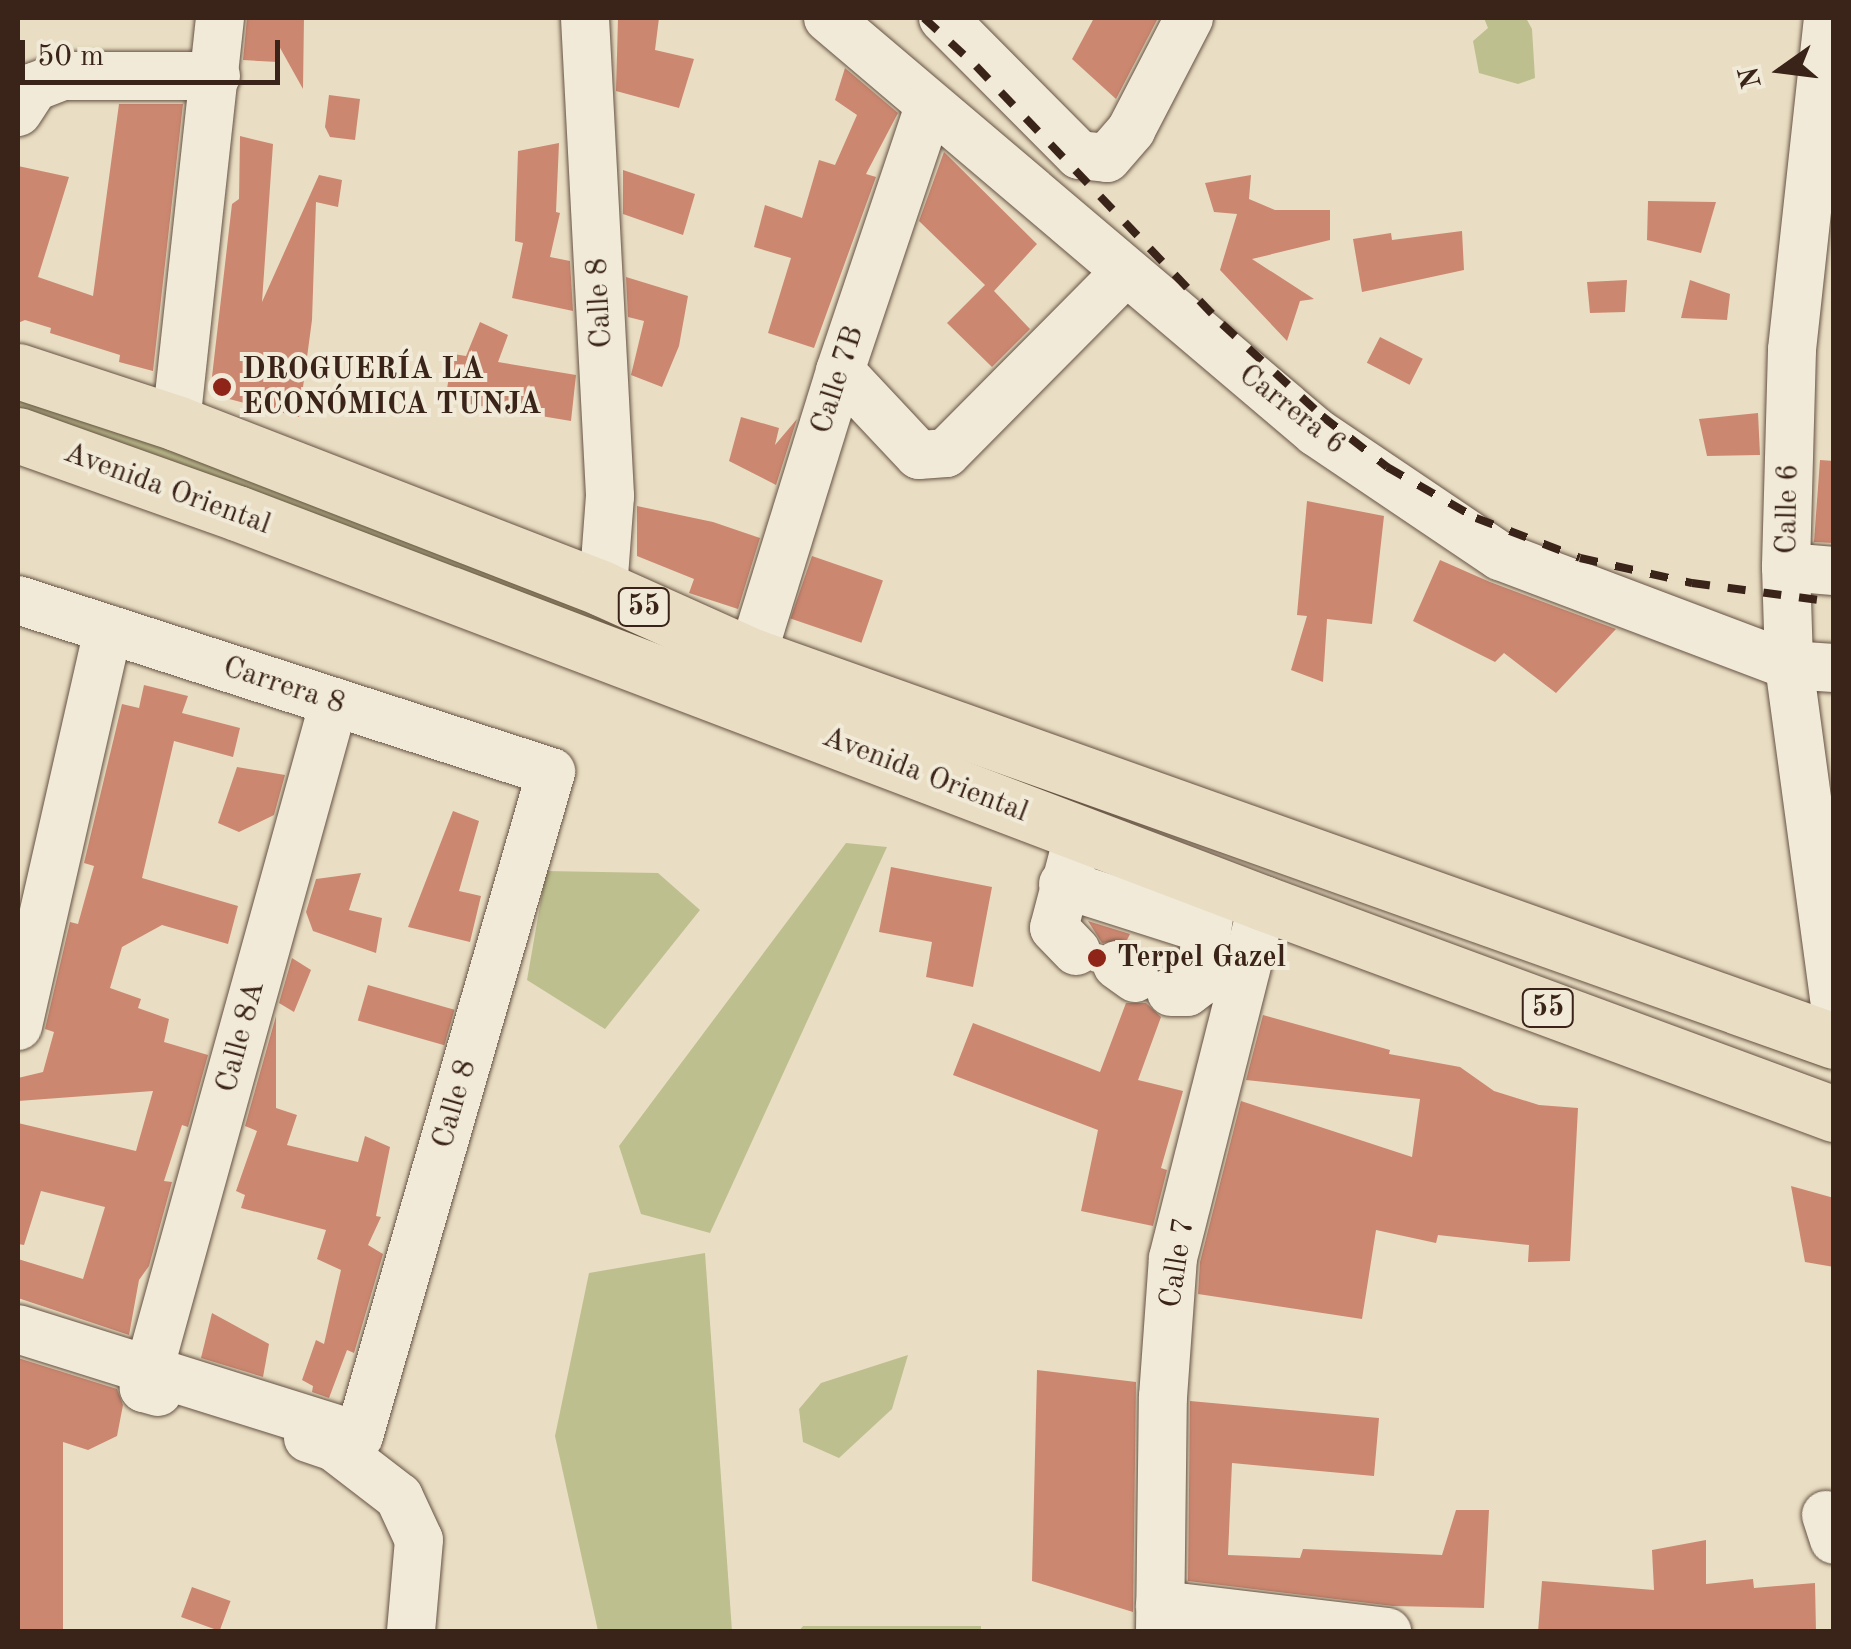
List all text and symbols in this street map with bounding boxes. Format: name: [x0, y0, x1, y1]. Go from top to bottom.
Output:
scale bar: [25, 20, 285, 82]
north arrow: [1731, 20, 1831, 120]
text: 50 m: [37, 42, 104, 72]
text: N: [1736, 63, 1768, 91]
street label: Calle 8: [580, 257, 620, 349]
street label: Calle 7B: [804, 321, 872, 439]
place label: DROGUERÍA LA ECONÓMICA TUNJA: [242, 352, 541, 422]
street label: Carrera 6: [1231, 357, 1353, 463]
marker: DROGUERÍA LA ECONÓMICA TUNJA: [211, 376, 233, 398]
street label: Avenida Oriental: [59, 435, 275, 543]
street label: Calle 6: [1769, 463, 1807, 555]
road number: 55: [616, 584, 672, 630]
street label: Carrera 8: [218, 649, 350, 723]
street label: Avenida Oriental: [817, 719, 1033, 831]
place label: Terpel Gazel: [1117, 940, 1286, 976]
marker: Terpel Gazel: [1086, 947, 1108, 969]
street label: Calle 8A: [209, 977, 273, 1097]
road number: 55: [1520, 985, 1576, 1031]
street label: Calle 8: [425, 1055, 485, 1153]
street label: Calle 7: [1153, 1215, 1203, 1311]

